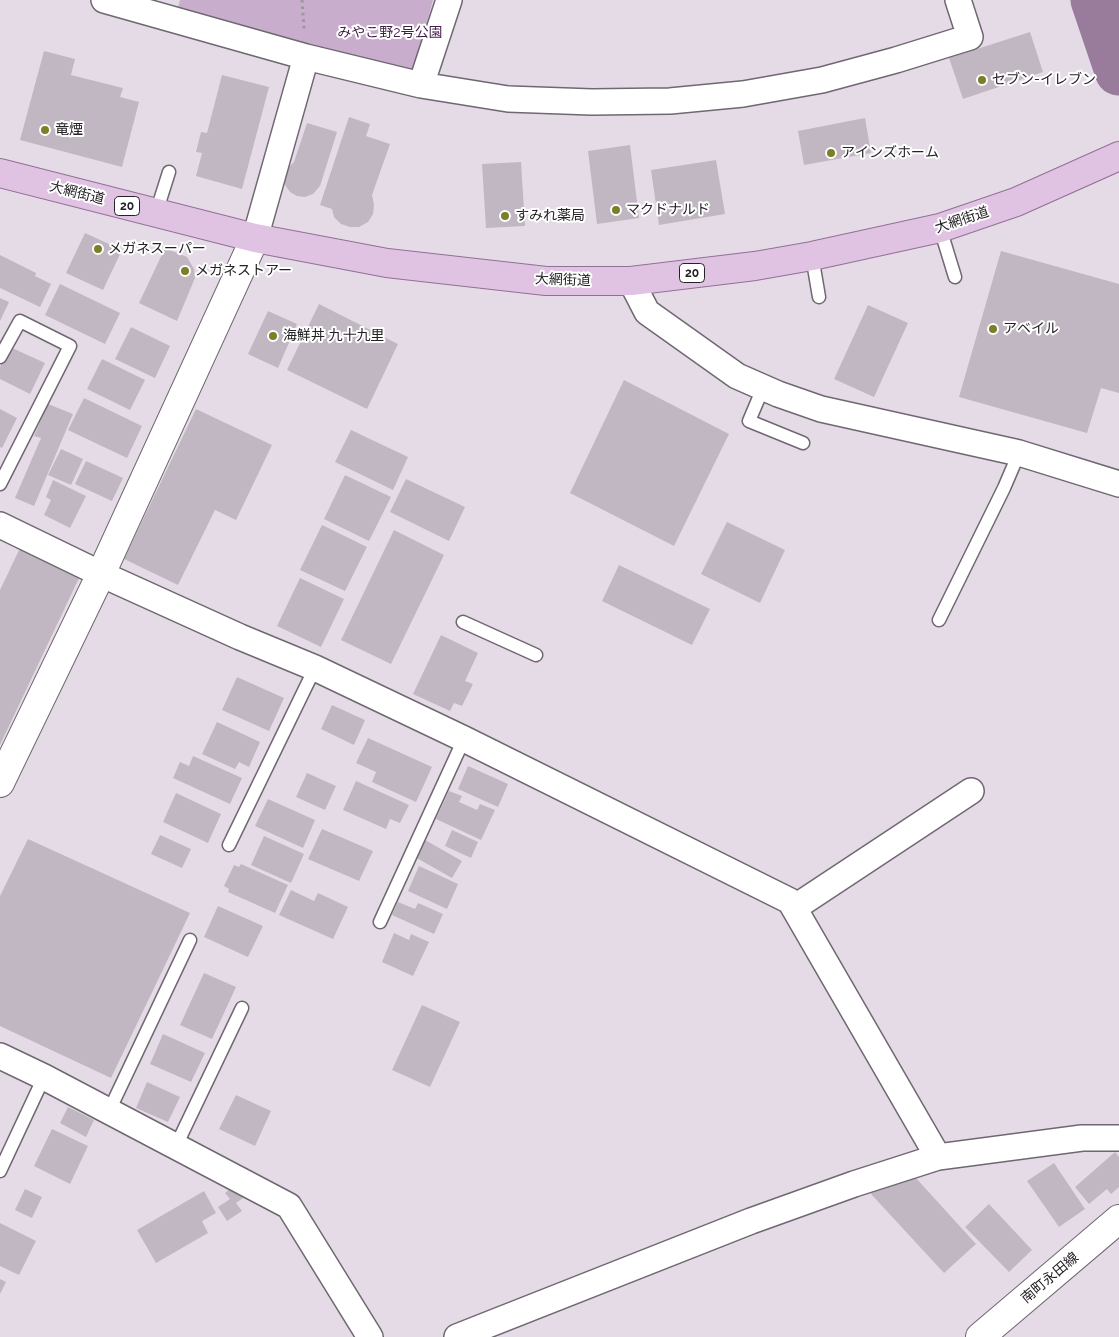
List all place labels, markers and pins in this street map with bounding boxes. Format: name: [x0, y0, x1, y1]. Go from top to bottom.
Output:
place label: セブン-イレブン: [992, 72, 1096, 88]
marker: セブン-イレブン: [976, 74, 988, 86]
place label: 竜煙: [55, 122, 83, 138]
marker: 竜煙: [39, 124, 51, 136]
place label: アインズホーム: [841, 145, 939, 161]
marker: アインズホーム: [825, 147, 837, 159]
place label: マクドナルド: [626, 202, 710, 218]
marker: マクドナルド: [610, 204, 622, 216]
place label: すみれ薬局: [515, 208, 585, 224]
marker: すみれ薬局: [499, 210, 511, 222]
place label: メガネスーパー: [108, 241, 206, 257]
marker: メガネスーパー: [92, 243, 104, 255]
place label: メガネストアー: [195, 263, 292, 279]
marker: メガネストアー: [179, 265, 191, 277]
place label: アベイル: [1003, 321, 1059, 337]
marker: アベイル: [987, 323, 999, 335]
place label: 海鮮丼 九十九里: [283, 328, 385, 344]
marker: 海鮮丼 九十九里: [267, 330, 279, 342]

